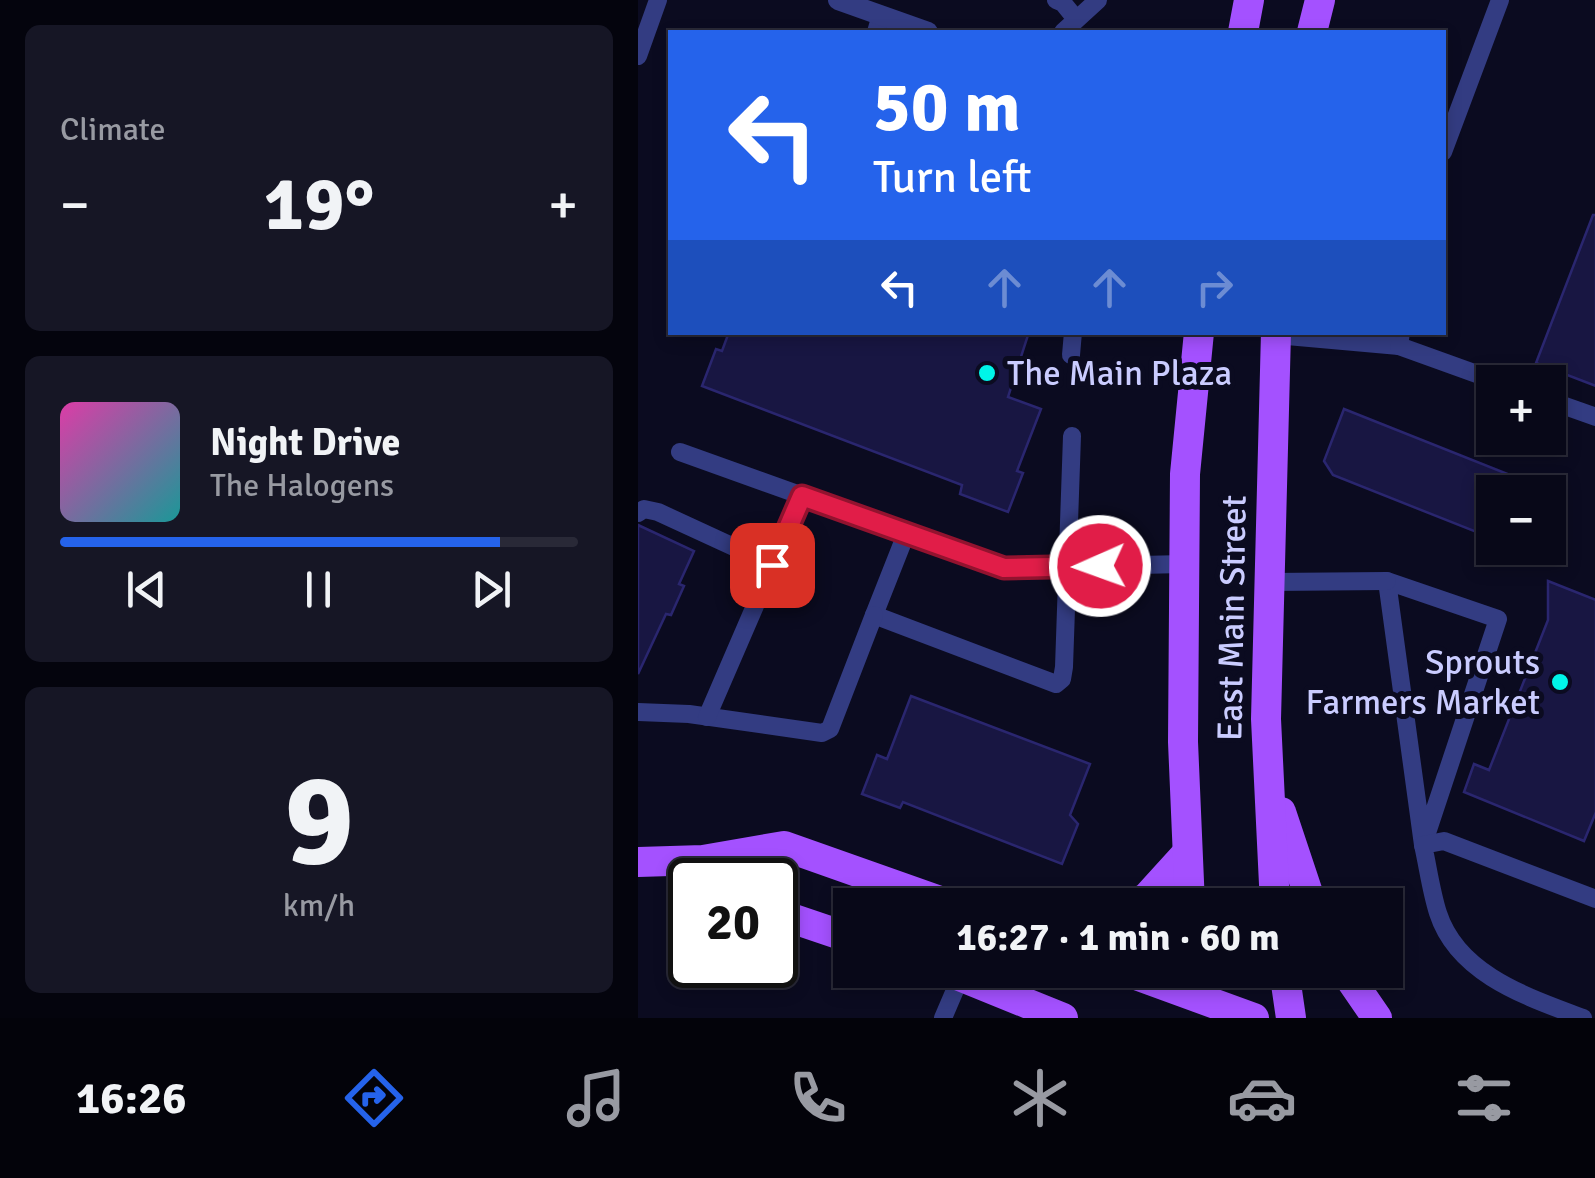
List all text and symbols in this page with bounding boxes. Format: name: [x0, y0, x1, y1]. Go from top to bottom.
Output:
text: 50 m: [873, 64, 1021, 150]
icon: left: [708, 70, 838, 200]
text: Climate: [60, 110, 166, 149]
text: Turn left: [873, 150, 1032, 205]
text: 19°: [264, 158, 375, 251]
text: −: [60, 171, 90, 239]
text: +: [548, 171, 578, 239]
icon: left: [872, 260, 927, 315]
icon: ahead: [977, 260, 1032, 315]
icon: ahead: [1082, 260, 1137, 315]
icon: right: [1187, 260, 1242, 315]
place label: The Main Plaza: [1007, 352, 1232, 395]
marker: The Main Plaza: [976, 362, 998, 384]
map controls: [1476, 365, 1566, 565]
button: +: [1476, 365, 1566, 455]
text: Night Drive: [210, 419, 400, 466]
text: The Halogens: [210, 466, 394, 505]
button: −: [1476, 475, 1566, 565]
street label: East Main Street: [1208, 495, 1256, 741]
position arrow: [1048, 514, 1152, 618]
pin: [730, 523, 815, 608]
icon: arrive: [745, 538, 800, 593]
icon: previous: [119, 562, 174, 617]
icon: pause: [291, 562, 346, 617]
icon: next: [464, 562, 519, 617]
place label: Sprouts Farmers Market: [1305, 641, 1540, 724]
marker: Sprouts Farmers Market: [1549, 671, 1571, 693]
text: 9: [284, 741, 354, 901]
speed limit sign: 20: [668, 858, 798, 988]
text: km/h: [283, 886, 355, 925]
text: 16:27 · 1 min · 60 m: [956, 914, 1280, 961]
icon: directions: [339, 1063, 409, 1133]
icon: music: [561, 1063, 631, 1133]
icon: phone: [783, 1063, 853, 1133]
icon: climate: [1005, 1063, 1075, 1133]
icon: car: [1227, 1063, 1297, 1133]
icon: filters: [1449, 1063, 1519, 1133]
text: 16:26: [76, 1071, 186, 1126]

